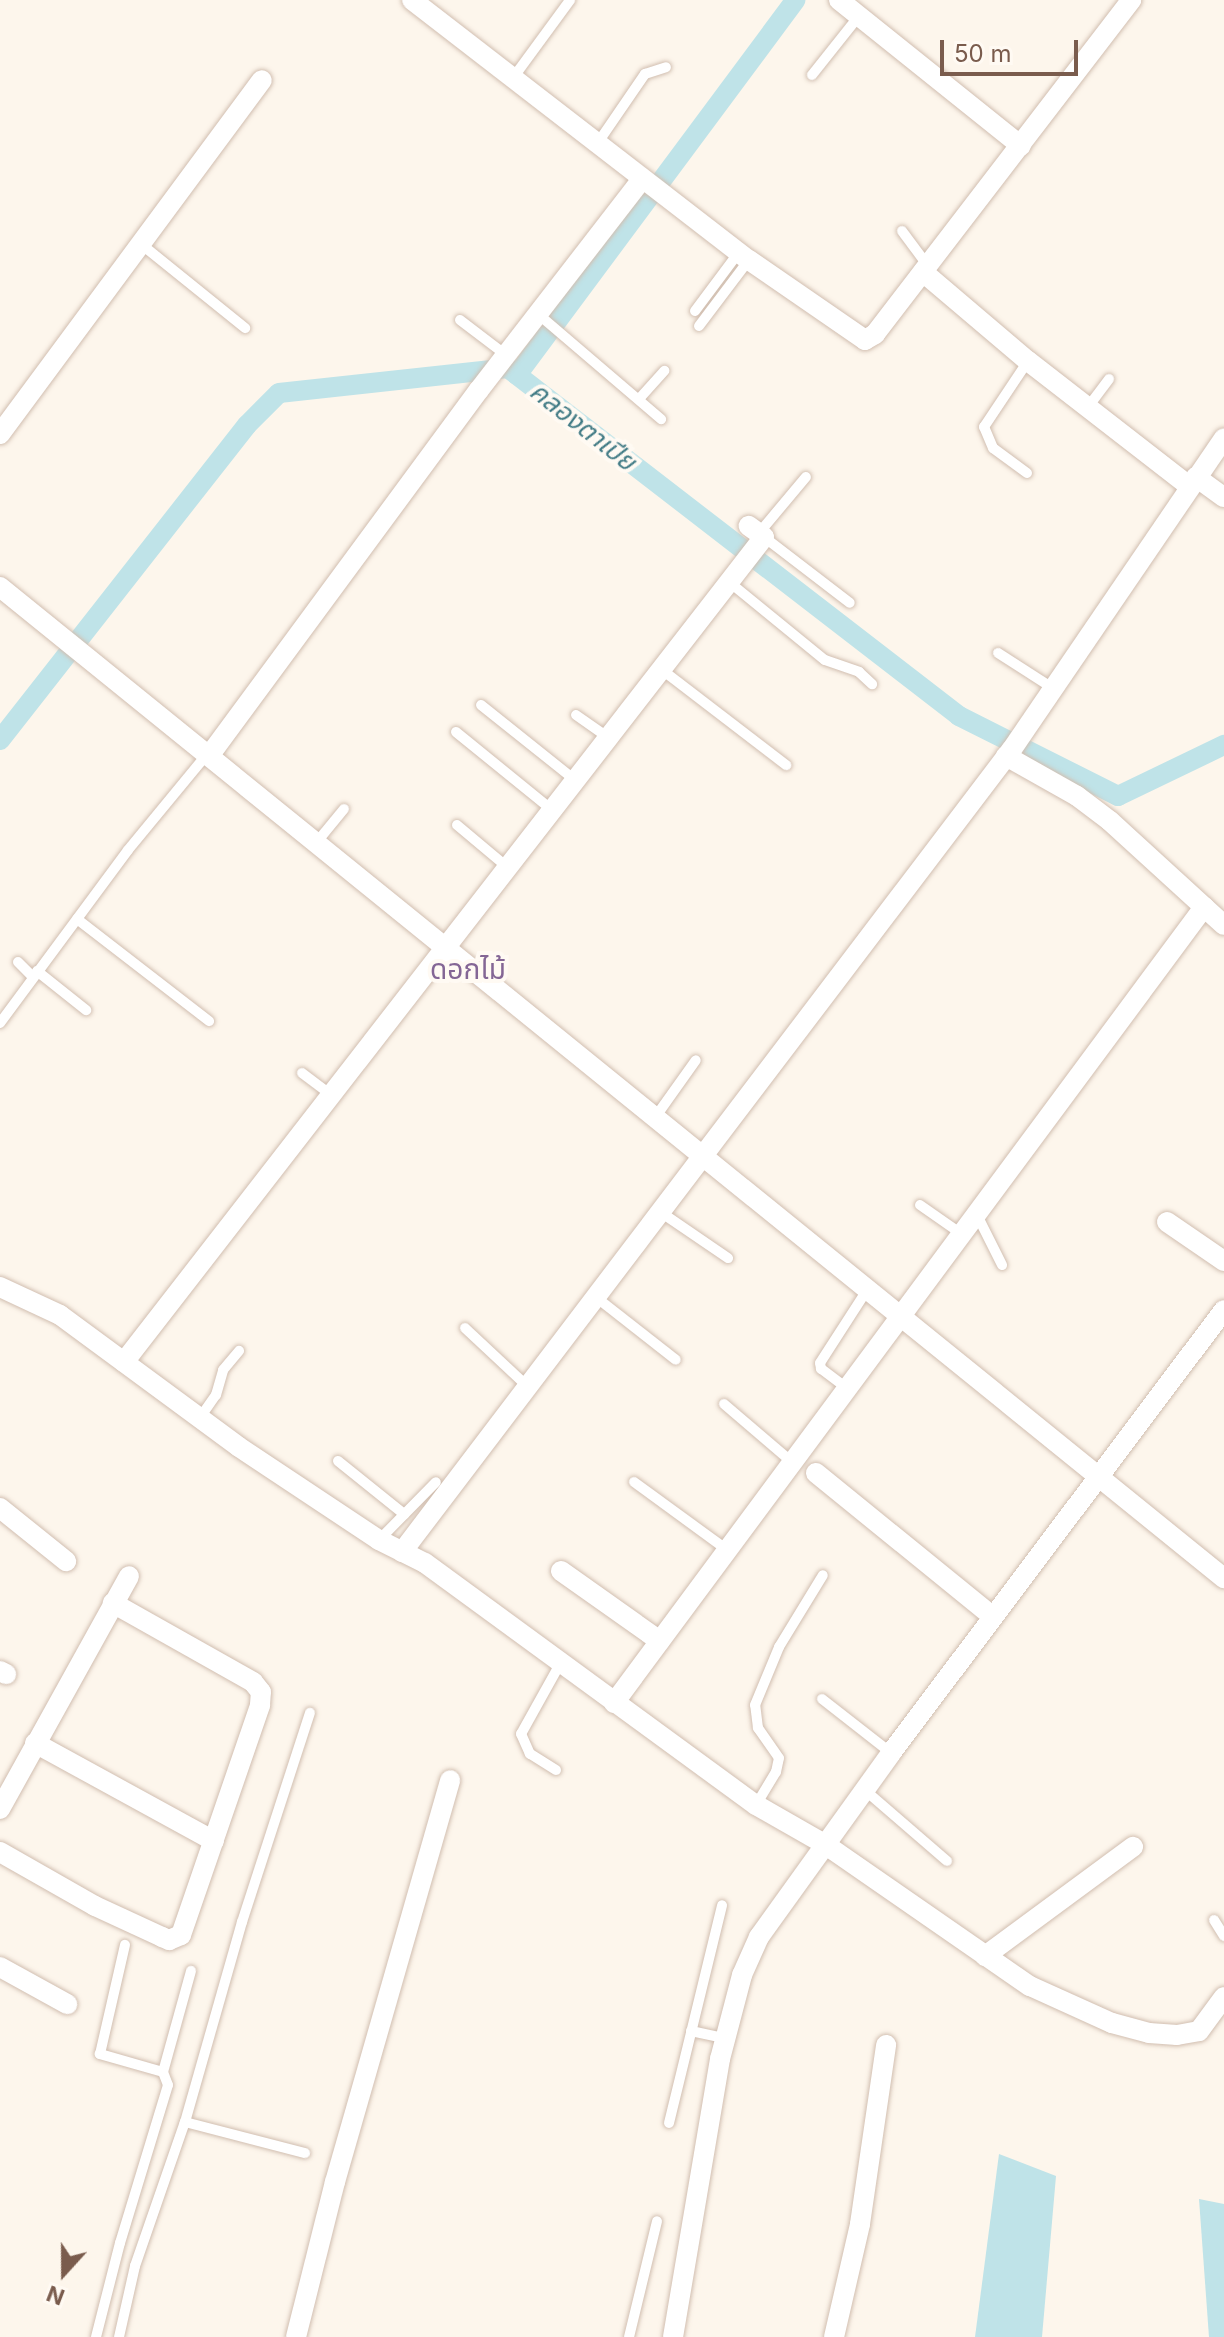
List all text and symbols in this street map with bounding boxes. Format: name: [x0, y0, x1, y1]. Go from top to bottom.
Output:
scale bar: [944, 24, 1082, 74]
text: 50 m: [954, 39, 1012, 68]
water label: คลองตาเปีย: [524, 375, 642, 477]
district label: ดอกไม้: [430, 952, 506, 986]
north arrow: [24, 2233, 104, 2313]
text: N: [43, 2280, 68, 2311]

